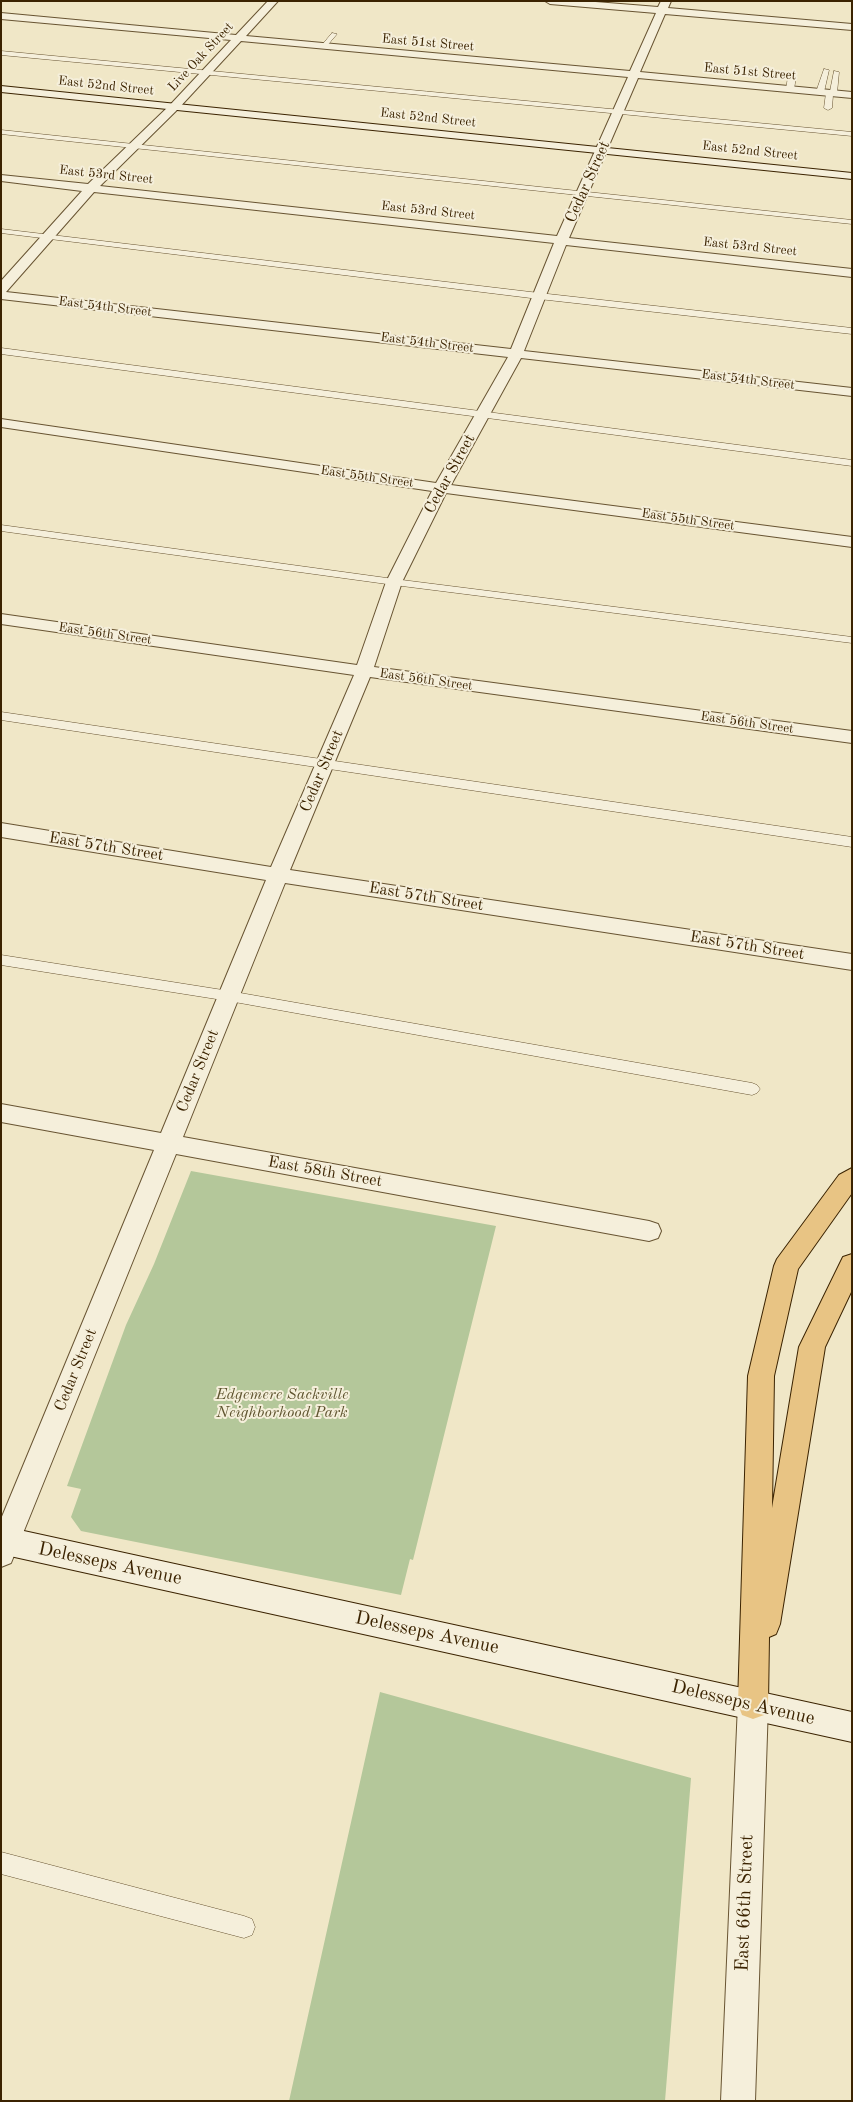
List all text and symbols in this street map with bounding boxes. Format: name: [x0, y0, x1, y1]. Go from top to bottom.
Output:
street label: Live Oak Street: [165, 19, 237, 95]
street label: East 51st Street: [381, 31, 475, 55]
street label: East 51st Street: [703, 60, 797, 84]
street label: East 52nd Street: [57, 73, 155, 99]
street label: East 52nd Street: [379, 105, 477, 131]
street label: Cedar Street: [561, 138, 615, 226]
street label: East 52nd Street: [701, 138, 799, 164]
street label: East 53rd Street: [58, 162, 154, 188]
street label: East 53rd Street: [380, 198, 476, 224]
street label: East 53rd Street: [702, 234, 798, 260]
street label: East 54th Street: [57, 294, 153, 320]
street label: East 54th Street: [379, 330, 475, 356]
street label: East 54th Street: [700, 367, 796, 393]
street label: Cedar Street: [420, 431, 480, 517]
street label: East 55th Street: [319, 463, 415, 491]
street label: East 55th Street: [640, 506, 736, 534]
street label: East 56th Street: [57, 620, 153, 648]
street label: East 56th Street: [378, 666, 474, 694]
street label: East 56th Street: [699, 709, 795, 737]
street label: Cedar Street: [296, 727, 348, 815]
street label: East 57th Street: [47, 828, 165, 866]
street label: East 57th Street: [367, 878, 485, 916]
street label: East 57th Street: [688, 927, 806, 965]
street label: Cedar Street: [173, 1027, 223, 1115]
street label: East 58th Street: [266, 1152, 384, 1192]
street label: Cedar Street: [51, 1326, 101, 1414]
park label: Edgemere Sackville Neighborhood Park: [215, 1385, 349, 1423]
street label: Delesseps Avenue: [36, 1538, 184, 1590]
street label: Delesseps Avenue: [353, 1607, 501, 1659]
street label: Delesseps Avenue: [669, 1675, 817, 1731]
street label: East 66th Street: [731, 1834, 759, 1972]

